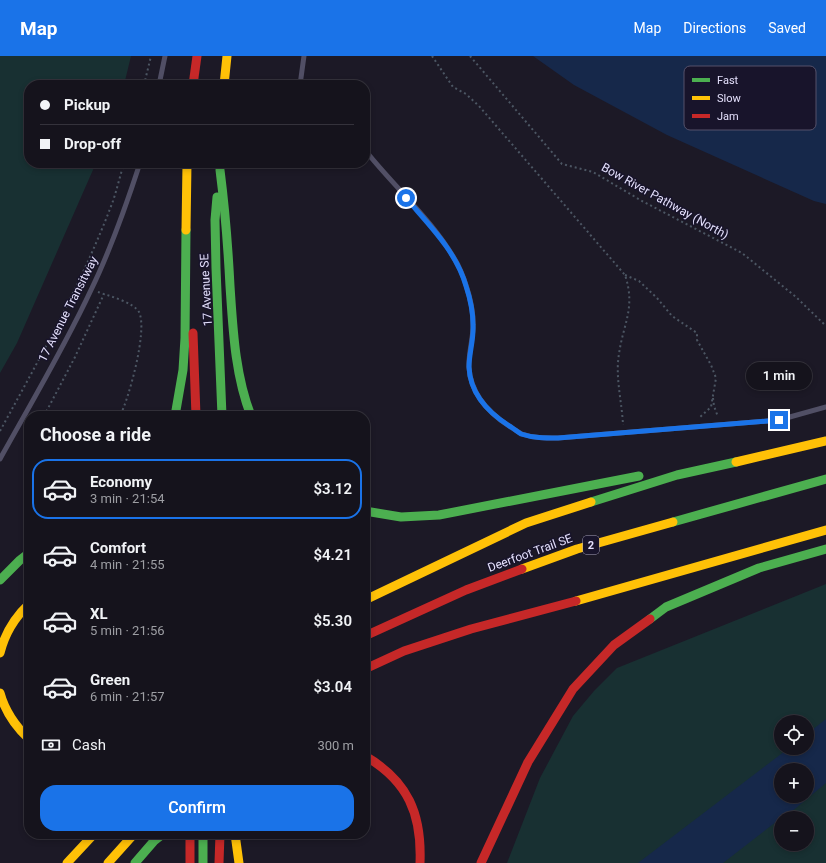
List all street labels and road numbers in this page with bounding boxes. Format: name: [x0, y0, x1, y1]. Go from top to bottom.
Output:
street label: Bow River Pathway (North): [599, 160, 731, 242]
street label: 17 Avenue SE: [197, 253, 215, 327]
street label: 17 Avenue Transitway: [35, 254, 101, 364]
street label: Deerfoot Trail SE: [486, 531, 574, 575]
road number: 2: [583, 536, 599, 554]

